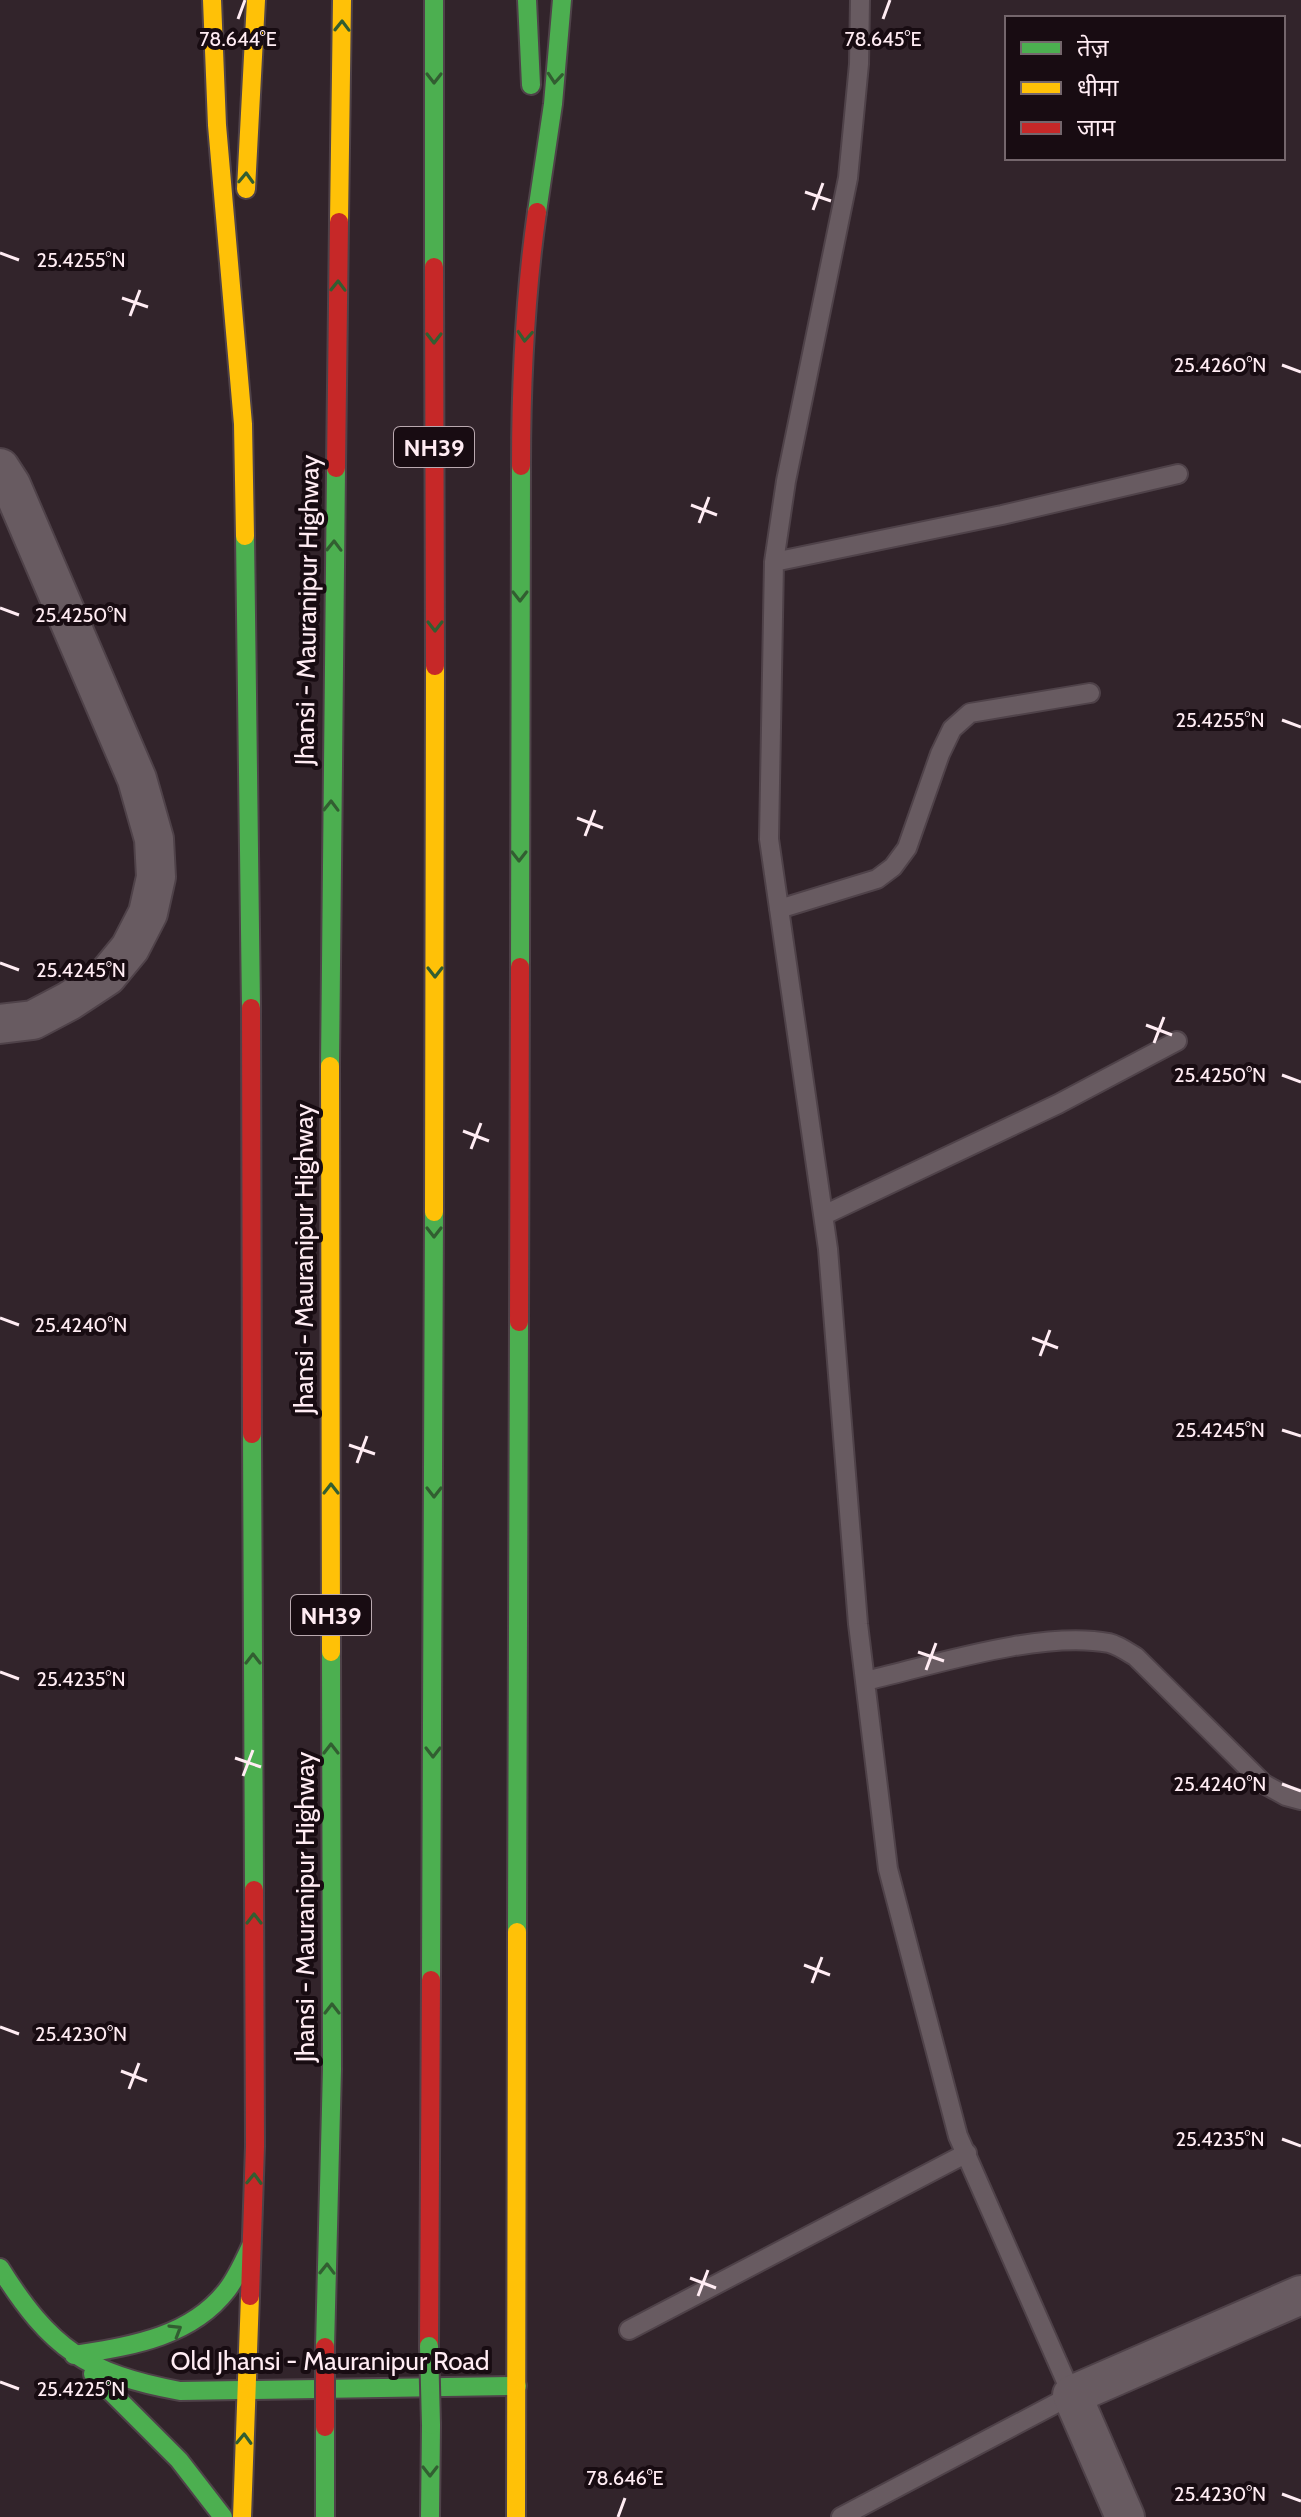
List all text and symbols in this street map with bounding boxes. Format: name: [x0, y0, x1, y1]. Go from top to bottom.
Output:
legend: [1005, 16, 1285, 160]
one-way arrow: [333, 19, 351, 32]
text: 78.644°E: [199, 27, 277, 51]
text: 78.645°E: [845, 27, 921, 51]
text: तेज़: [1077, 33, 1110, 62]
one-way arrow: [425, 72, 443, 85]
one-way arrow: [547, 72, 564, 85]
text: धीमा: [1077, 73, 1119, 102]
text: जाम: [1077, 113, 1116, 142]
one-way arrow: [238, 171, 255, 184]
text: 25.4255°N: [36, 248, 126, 272]
one-way arrow: [329, 279, 347, 292]
one-way arrow: [517, 330, 534, 343]
one-way arrow: [425, 332, 443, 345]
text: 25.4260°N: [1174, 353, 1266, 377]
road number: NH39: [394, 427, 474, 467]
street label: Jhansi - Mauranipur Highway: [288, 454, 326, 767]
one-way arrow: [326, 539, 343, 552]
one-way arrow: [511, 590, 529, 603]
text: 25.4250°N: [35, 603, 127, 627]
one-way arrow: [426, 620, 444, 633]
text: 25.4255°N: [1175, 708, 1265, 732]
one-way arrow: [322, 799, 339, 812]
one-way arrow: [510, 850, 528, 863]
text: 25.4245°N: [36, 958, 126, 982]
one-way arrow: [426, 966, 444, 979]
text: 25.4250°N: [1174, 1063, 1266, 1087]
street label: Jhansi - Mauranipur Highway: [288, 1104, 320, 1415]
one-way arrow: [425, 1226, 443, 1239]
text: 25.4240°N: [35, 1313, 127, 1337]
text: 25.4245°N: [1175, 1418, 1265, 1442]
one-way arrow: [322, 1482, 340, 1495]
one-way arrow: [425, 1486, 443, 1499]
road number: NH39: [291, 1595, 371, 1635]
one-way arrow: [244, 1652, 262, 1665]
text: 25.4235°N: [36, 1667, 126, 1691]
one-way arrow: [322, 1742, 340, 1755]
one-way arrow: [424, 1746, 442, 1759]
street label: Jhansi - Mauranipur Highway: [289, 1752, 321, 2063]
text: 25.4240°N: [1174, 1772, 1266, 1796]
one-way arrow: [245, 1912, 263, 1925]
one-way arrow: [323, 2002, 341, 2015]
text: 25.4230°N: [35, 2022, 127, 2046]
text: 25.4235°N: [1175, 2127, 1265, 2151]
one-way arrow: [245, 2172, 262, 2185]
one-way arrow: [318, 2262, 336, 2275]
one-way arrow: [167, 2325, 182, 2340]
street label: Old Jhansi - Mauranipur Road: [171, 2345, 489, 2377]
text: 25.4225°N: [37, 2377, 125, 2401]
one-way arrow: [235, 2432, 252, 2445]
one-way arrow: [422, 2465, 439, 2478]
text: 78.646°E: [586, 2466, 664, 2490]
text: 25.4230°N: [1174, 2482, 1266, 2506]

